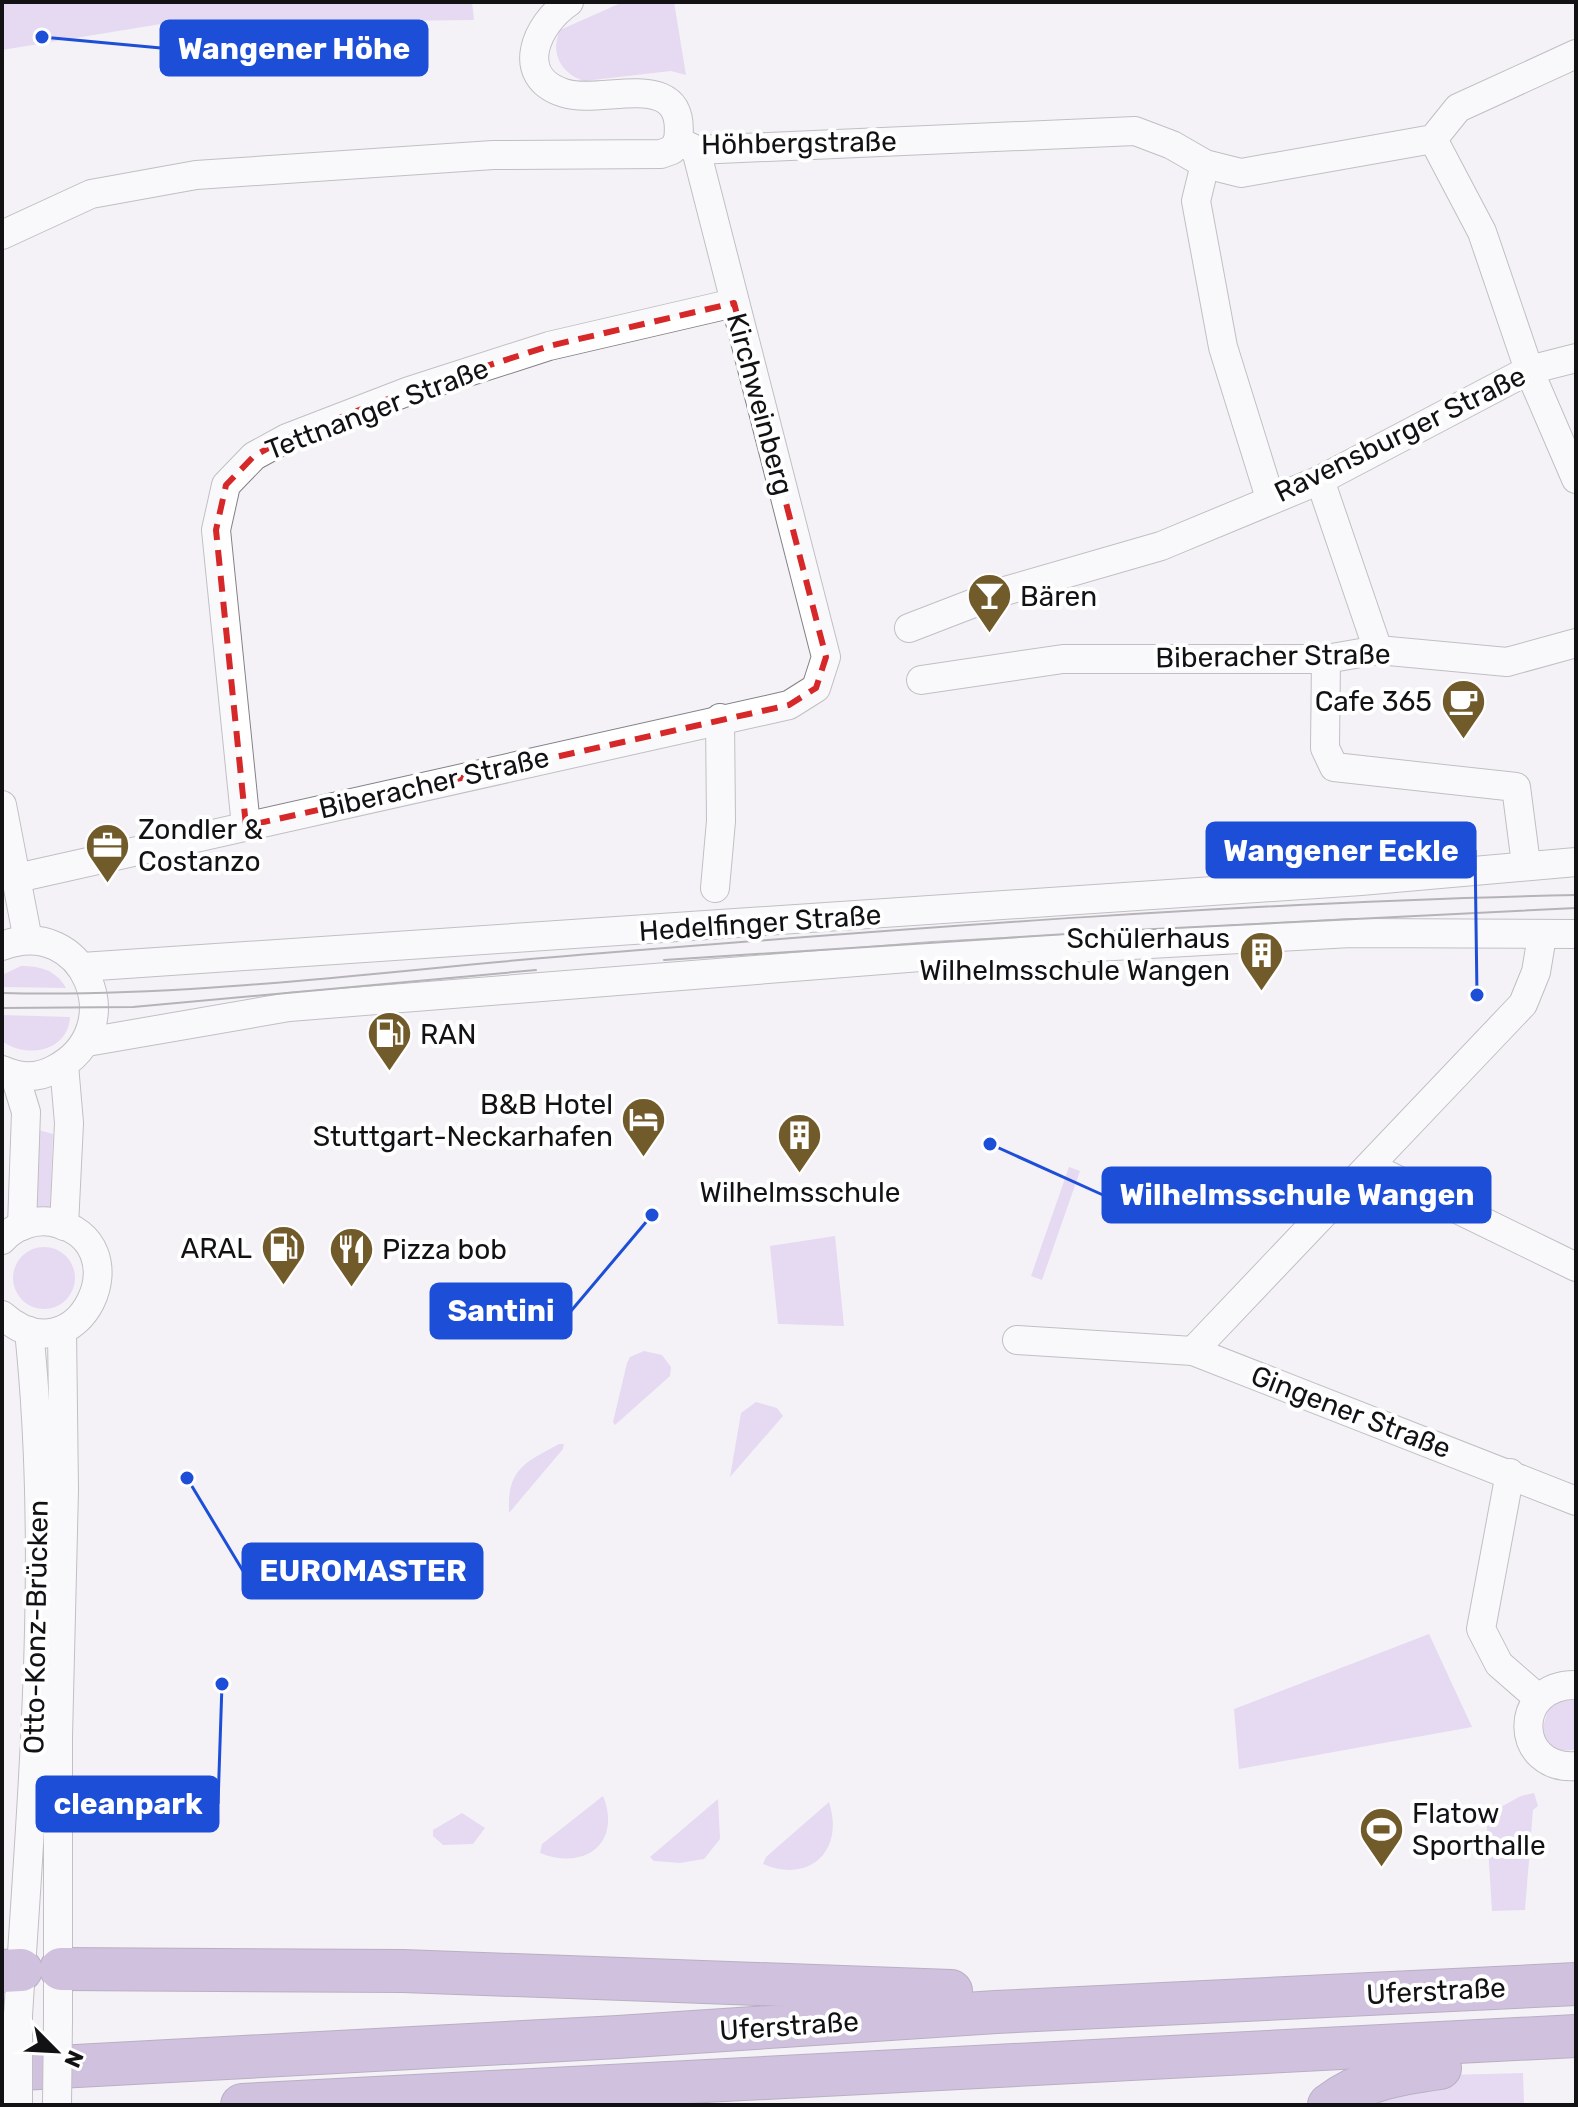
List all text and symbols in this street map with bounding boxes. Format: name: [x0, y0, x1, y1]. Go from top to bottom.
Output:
callout: Wangener Höhe: [161, 21, 427, 75]
text: Wangener Höhe: [178, 31, 410, 67]
street label: Höhbergstraße: [701, 125, 897, 161]
street label: Kirchweinberg: [720, 309, 800, 499]
street label: Tettnanger Straße: [261, 351, 493, 467]
street label: Ravensburger Straße: [1269, 359, 1531, 509]
bar icon: Bären: [965, 572, 1013, 635]
place label: Bären: [1020, 580, 1097, 613]
street label: Biberacher Straße: [1155, 637, 1391, 675]
cafe icon: Cafe 365: [1439, 677, 1487, 740]
place label: Cafe 365: [1315, 685, 1432, 718]
street label: Biberacher Straße: [316, 740, 552, 826]
place label: Zondler & Costanzo: [138, 813, 263, 878]
office icon: Zondler & Costanzo: [83, 821, 131, 884]
callout: Wangener Eckle: [1207, 823, 1475, 877]
text: Wangener Eckle: [1223, 833, 1459, 869]
street label: Hedelfinger Straße: [638, 898, 882, 948]
place label: Schülerhaus Wilhelmsschule Wangen: [919, 922, 1230, 987]
building icon: Schülerhaus Wilhelmsschule Wangen: [1237, 930, 1285, 993]
fuel station icon: RAN: [365, 1010, 413, 1073]
place label: RAN: [420, 1018, 477, 1051]
place label: B&B Hotel Stuttgart-Neckarhafen: [313, 1088, 613, 1153]
hotel icon: B&B Hotel Stuttgart-Neckarhafen: [620, 1096, 668, 1159]
building icon: Wilhelmsschule: [776, 1111, 824, 1174]
callout: Wilhelmsschule Wangen: [1103, 1168, 1490, 1222]
place label: Wilhelmsschule: [700, 1176, 900, 1209]
text: Wilhelmsschule Wangen: [1119, 1177, 1475, 1213]
fuel station icon: ARAL: [259, 1224, 307, 1287]
restaurant icon: Pizza bob: [327, 1225, 375, 1288]
place label: ARAL: [180, 1232, 252, 1265]
place label: Pizza bob: [382, 1233, 507, 1266]
callout: Santini: [431, 1284, 571, 1338]
text: Santini: [447, 1293, 555, 1329]
street label: Gingener Straße: [1247, 1359, 1455, 1465]
street label: Otto-Konz-Brücken: [17, 1500, 55, 1754]
callout: EUROMASTER: [243, 1544, 482, 1598]
text: EUROMASTER: [259, 1553, 467, 1589]
callout: cleanpark: [37, 1777, 218, 1831]
text: cleanpark: [54, 1786, 203, 1822]
place label: Flatow Sporthalle: [1412, 1797, 1546, 1862]
sports icon: Flatow Sporthalle: [1357, 1805, 1405, 1868]
street label: Uferstraße: [1365, 1971, 1507, 2011]
street label: Uferstraße: [718, 2005, 860, 2047]
north arrow: [16, 2011, 96, 2091]
text: N: [58, 2046, 89, 2072]

